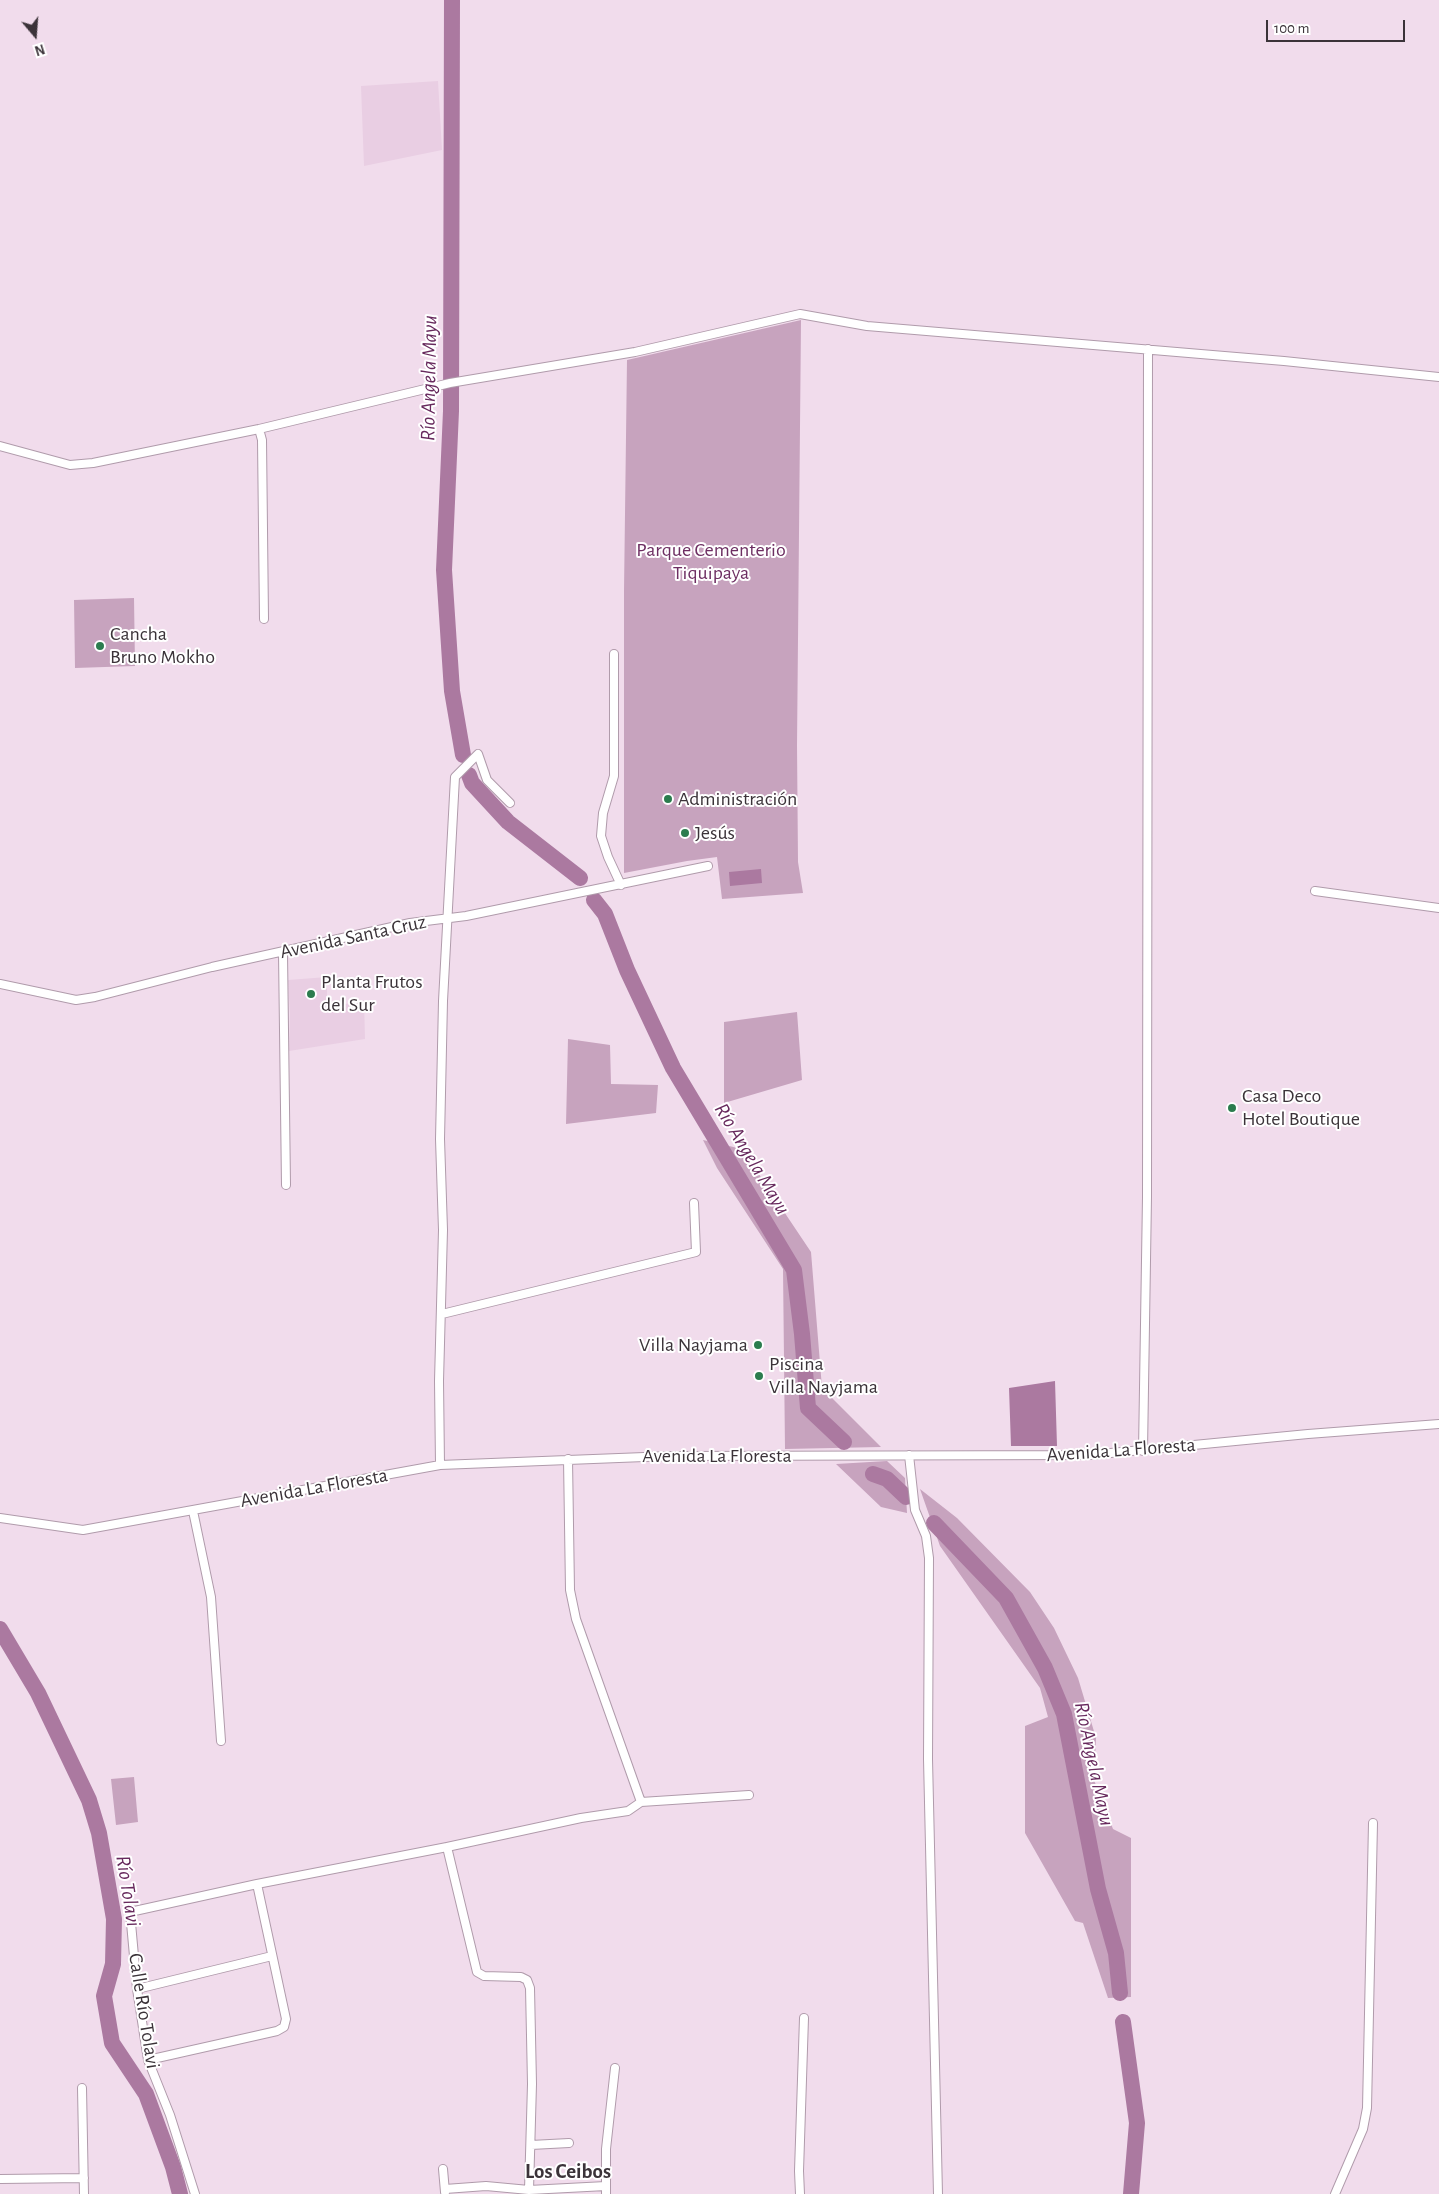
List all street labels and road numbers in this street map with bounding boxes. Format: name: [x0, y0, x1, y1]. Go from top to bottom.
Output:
street label: Avenida Santa Cruz: [278, 910, 428, 964]
street label: Avenida La Floresta: [1046, 1433, 1196, 1467]
street label: Avenida La Floresta: [642, 1444, 792, 1468]
street label: Avenida La Floresta: [238, 1463, 390, 1513]
street label: Calle Río Tolavi: [123, 1952, 165, 2070]

